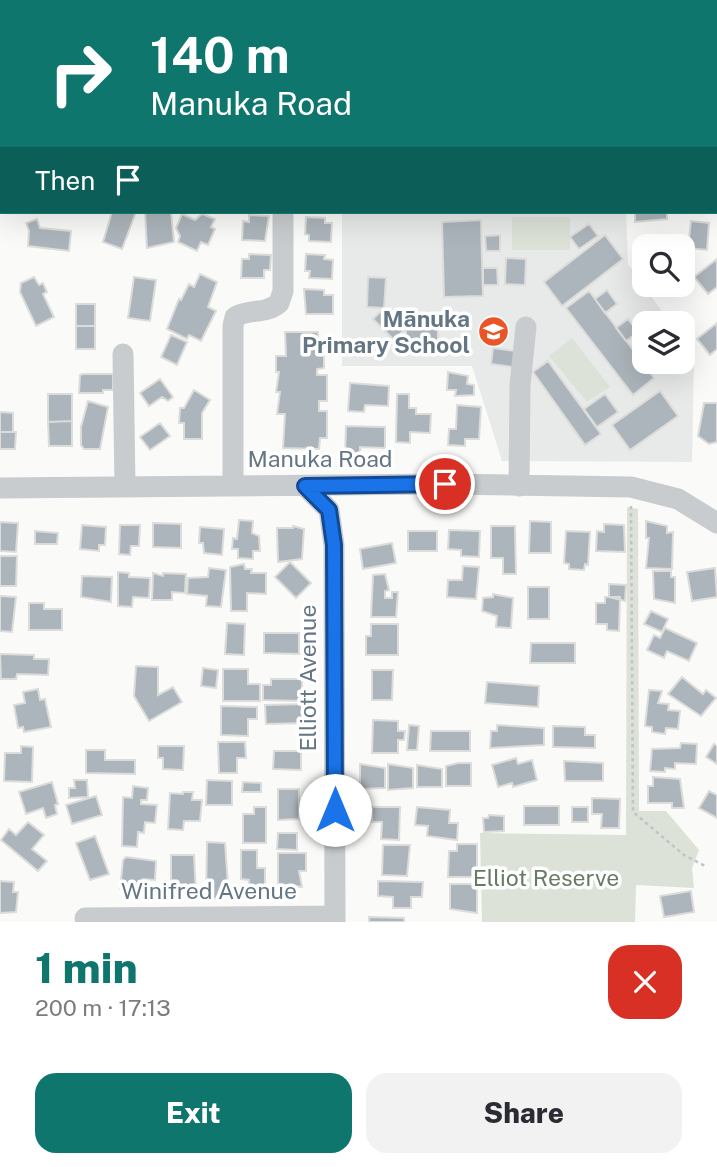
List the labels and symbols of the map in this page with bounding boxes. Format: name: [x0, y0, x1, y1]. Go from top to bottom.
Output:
place label: Mānuka Primary School: [302, 305, 470, 358]
school or university icon: Mānuka Primary School: [476, 315, 510, 349]
street label: Manuka Road: [247, 445, 393, 472]
pin: [415, 454, 475, 514]
street label: Elliott Avenue: [294, 605, 321, 751]
position arrow: [298, 773, 372, 847]
park label: Elliot Reserve: [473, 864, 619, 891]
street label: Winifred Avenue: [121, 877, 297, 904]

